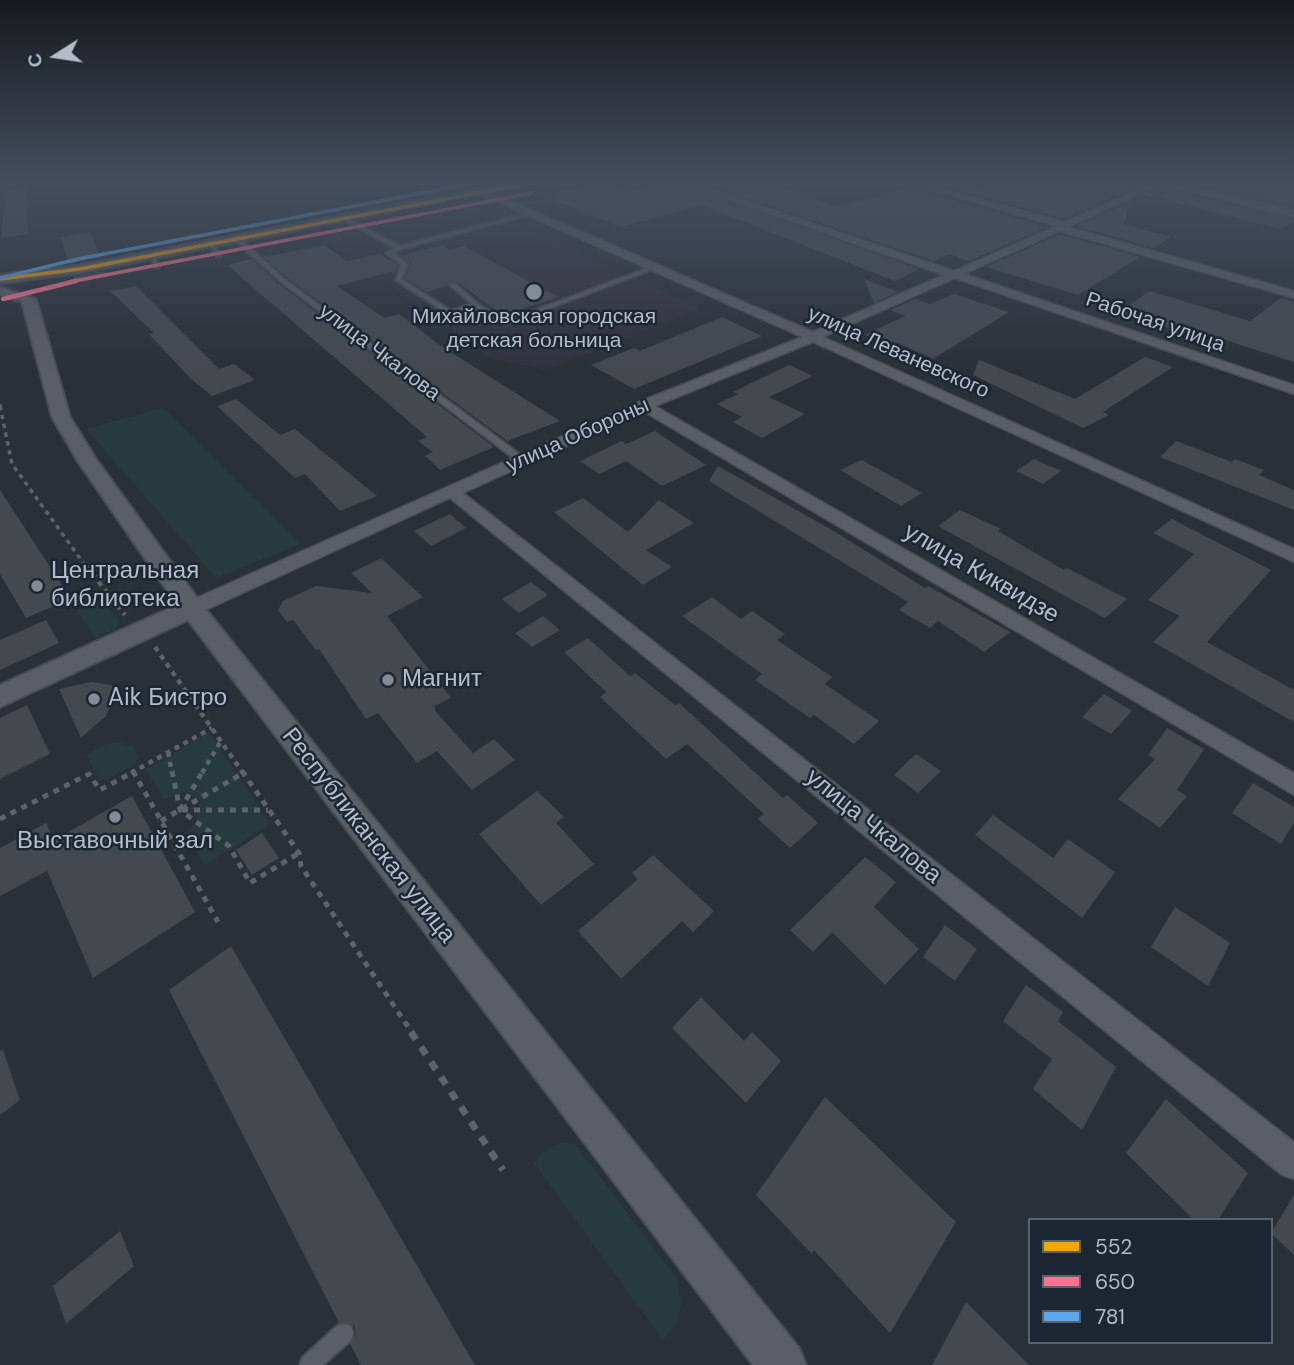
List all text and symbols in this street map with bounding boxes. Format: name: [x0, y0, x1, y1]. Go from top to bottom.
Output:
north arrow: [21, 21, 91, 91]
text: С: [21, 51, 49, 70]
marker: Михайловская городская детская больница: [524, 282, 544, 302]
street label: Рабочая улица: [1082, 287, 1228, 359]
street label: улица Чкалова: [313, 299, 445, 407]
street label: улица Леваневского: [803, 302, 993, 404]
place label: Михайловская городская детская больница: [412, 304, 656, 354]
street label: улица Обороны: [503, 393, 653, 479]
street label: улица Киквидзе: [898, 518, 1064, 630]
place label: Центральная библиотека: [51, 558, 199, 614]
marker: Центральная библиотека: [29, 578, 45, 594]
place label: Магнит: [402, 666, 482, 694]
marker: Магнит: [380, 672, 396, 688]
place label: Aik Бистро: [108, 685, 227, 713]
marker: Aik Бистро: [86, 691, 102, 707]
street label: Республиканская улица: [275, 723, 461, 949]
street label: улица Чкалова: [799, 764, 947, 890]
marker: Выставочный зал: [107, 809, 123, 825]
place label: Выставочный зал: [17, 828, 213, 856]
legend: [1028, 1218, 1273, 1344]
text: 552: [1095, 1233, 1132, 1261]
text: 650: [1095, 1268, 1135, 1296]
text: 781: [1095, 1303, 1125, 1331]

